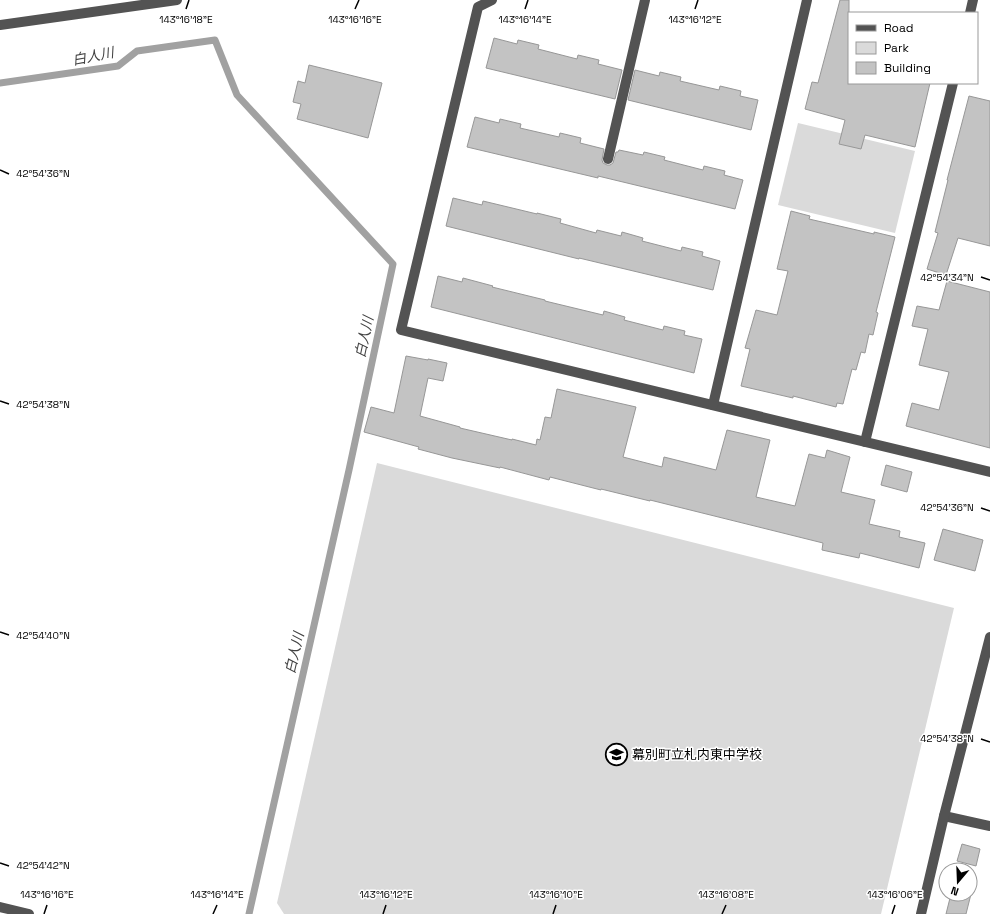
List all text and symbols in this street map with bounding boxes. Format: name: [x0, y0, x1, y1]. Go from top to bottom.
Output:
legend: [848, 12, 978, 84]
text: 143°16'18"E: [159, 13, 213, 26]
text: 143°16'16"E: [328, 13, 382, 26]
text: 143°16'14"E: [498, 13, 552, 26]
text: 143°16'12"E: [668, 13, 722, 26]
text: Road: [884, 20, 913, 36]
text: Park: [884, 40, 909, 56]
water label: 白人川: [71, 43, 117, 69]
text: Building: [884, 60, 931, 76]
text: 42°54'36"N: [16, 167, 70, 180]
text: 42°54'34"N: [920, 271, 974, 284]
water label: 白人川: [351, 313, 378, 359]
text: 42°54'38"N: [16, 398, 70, 411]
text: 42°54'36"N: [920, 501, 974, 514]
text: 42°54'40"N: [16, 629, 70, 642]
water label: 白人川: [281, 629, 308, 675]
text: 42°54'38"N: [920, 732, 974, 745]
school or university icon: 幕別町立札内東中学校: [603, 741, 629, 767]
place label: 幕別町立札内東中学校: [632, 746, 762, 763]
text: 42°54'42"N: [16, 859, 70, 872]
north arrow: [938, 862, 978, 902]
text: N: [949, 884, 961, 899]
text: 143°16'16"E: [20, 888, 74, 901]
text: 143°16'14"E: [190, 888, 244, 901]
text: 143°16'12"E: [359, 888, 413, 901]
text: 143°16'10"E: [529, 888, 583, 901]
text: 143°16'08"E: [698, 888, 754, 901]
text: 143°16'06"E: [867, 888, 923, 901]

